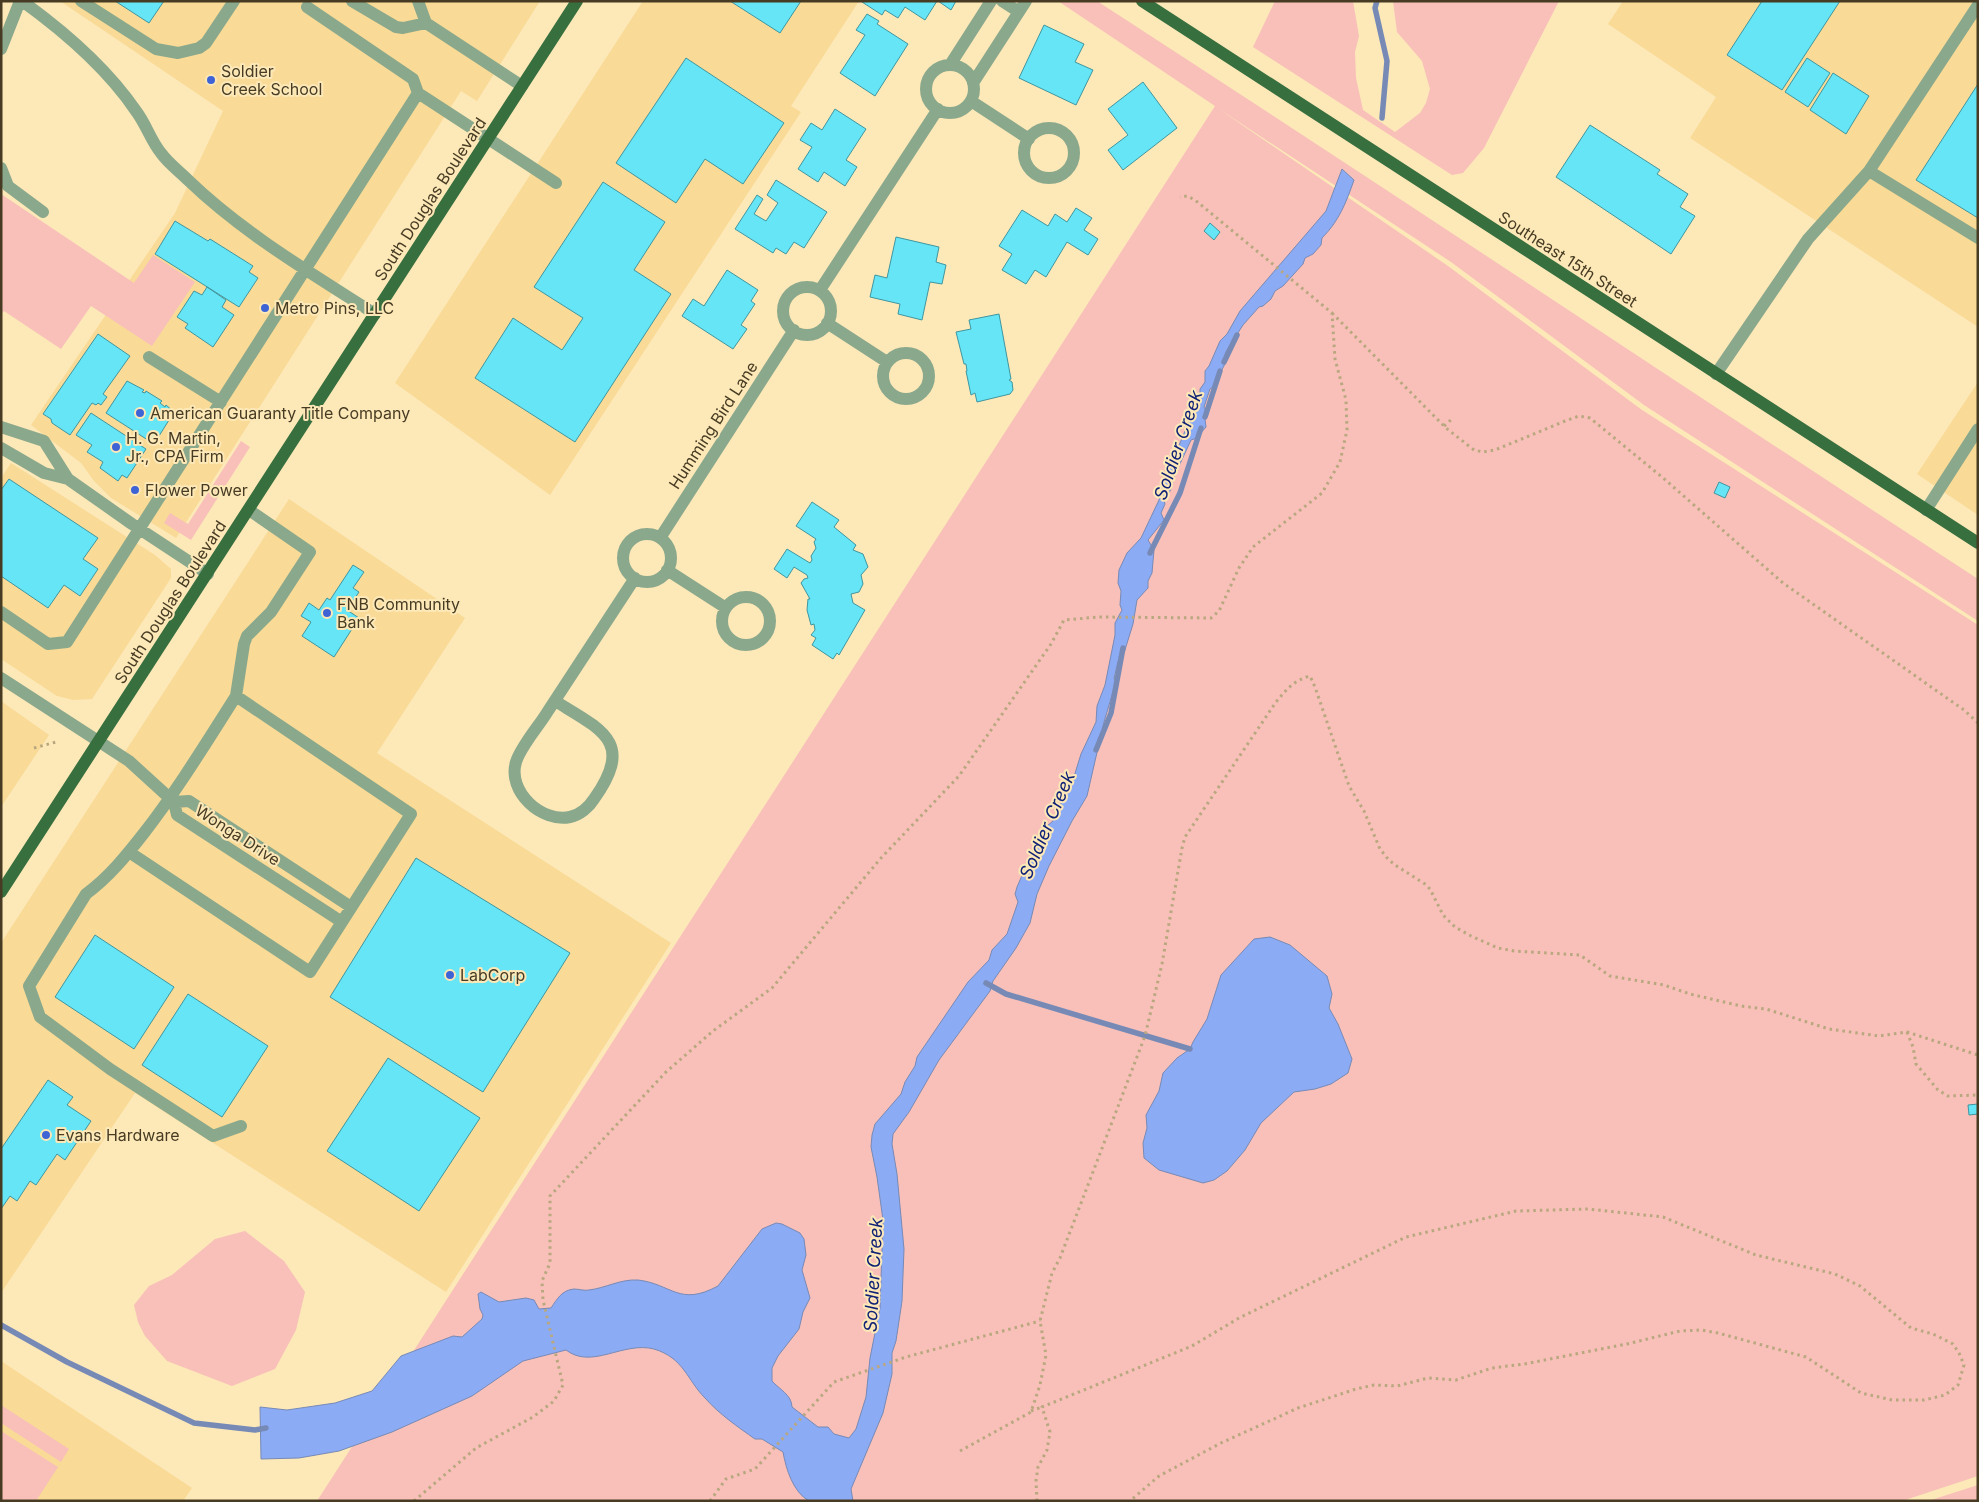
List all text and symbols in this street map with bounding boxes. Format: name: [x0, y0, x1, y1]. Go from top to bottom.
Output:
place label: Soldier Creek School: [221, 61, 322, 99]
marker: Soldier Creek School: [205, 74, 217, 86]
street label: South Douglas Boulevard: [370, 114, 490, 284]
street label: Southeast 15th Street: [1495, 207, 1641, 311]
place label: Metro Pins, LLC: [275, 298, 394, 318]
marker: Metro Pins, LLC: [259, 302, 271, 314]
street label: Humming Bird Lane: [664, 357, 762, 493]
water label: Soldier Creek: [1149, 386, 1207, 503]
place label: American Guaranty Title Company: [150, 403, 410, 423]
marker: American Guaranty Title Company: [134, 407, 146, 419]
place label: H. G. Martin, Jr., CPA Firm: [126, 428, 224, 466]
marker: H. G. Martin, Jr., CPA Firm: [110, 441, 122, 453]
place label: Flower Power: [145, 480, 248, 500]
marker: Flower Power: [129, 484, 141, 496]
street label: South Douglas Boulevard: [110, 517, 230, 687]
place label: FNB Community Bank: [337, 594, 460, 632]
marker: FNB Community Bank: [321, 607, 333, 619]
water label: Soldier Creek: [1015, 767, 1079, 882]
street label: Wonga Drive: [192, 800, 284, 870]
place label: LabCorp: [460, 965, 525, 985]
marker: LabCorp: [444, 969, 456, 981]
place label: Evans Hardware: [56, 1125, 180, 1145]
marker: Evans Hardware: [40, 1129, 52, 1141]
water label: Soldier Creek: [860, 1216, 887, 1333]

